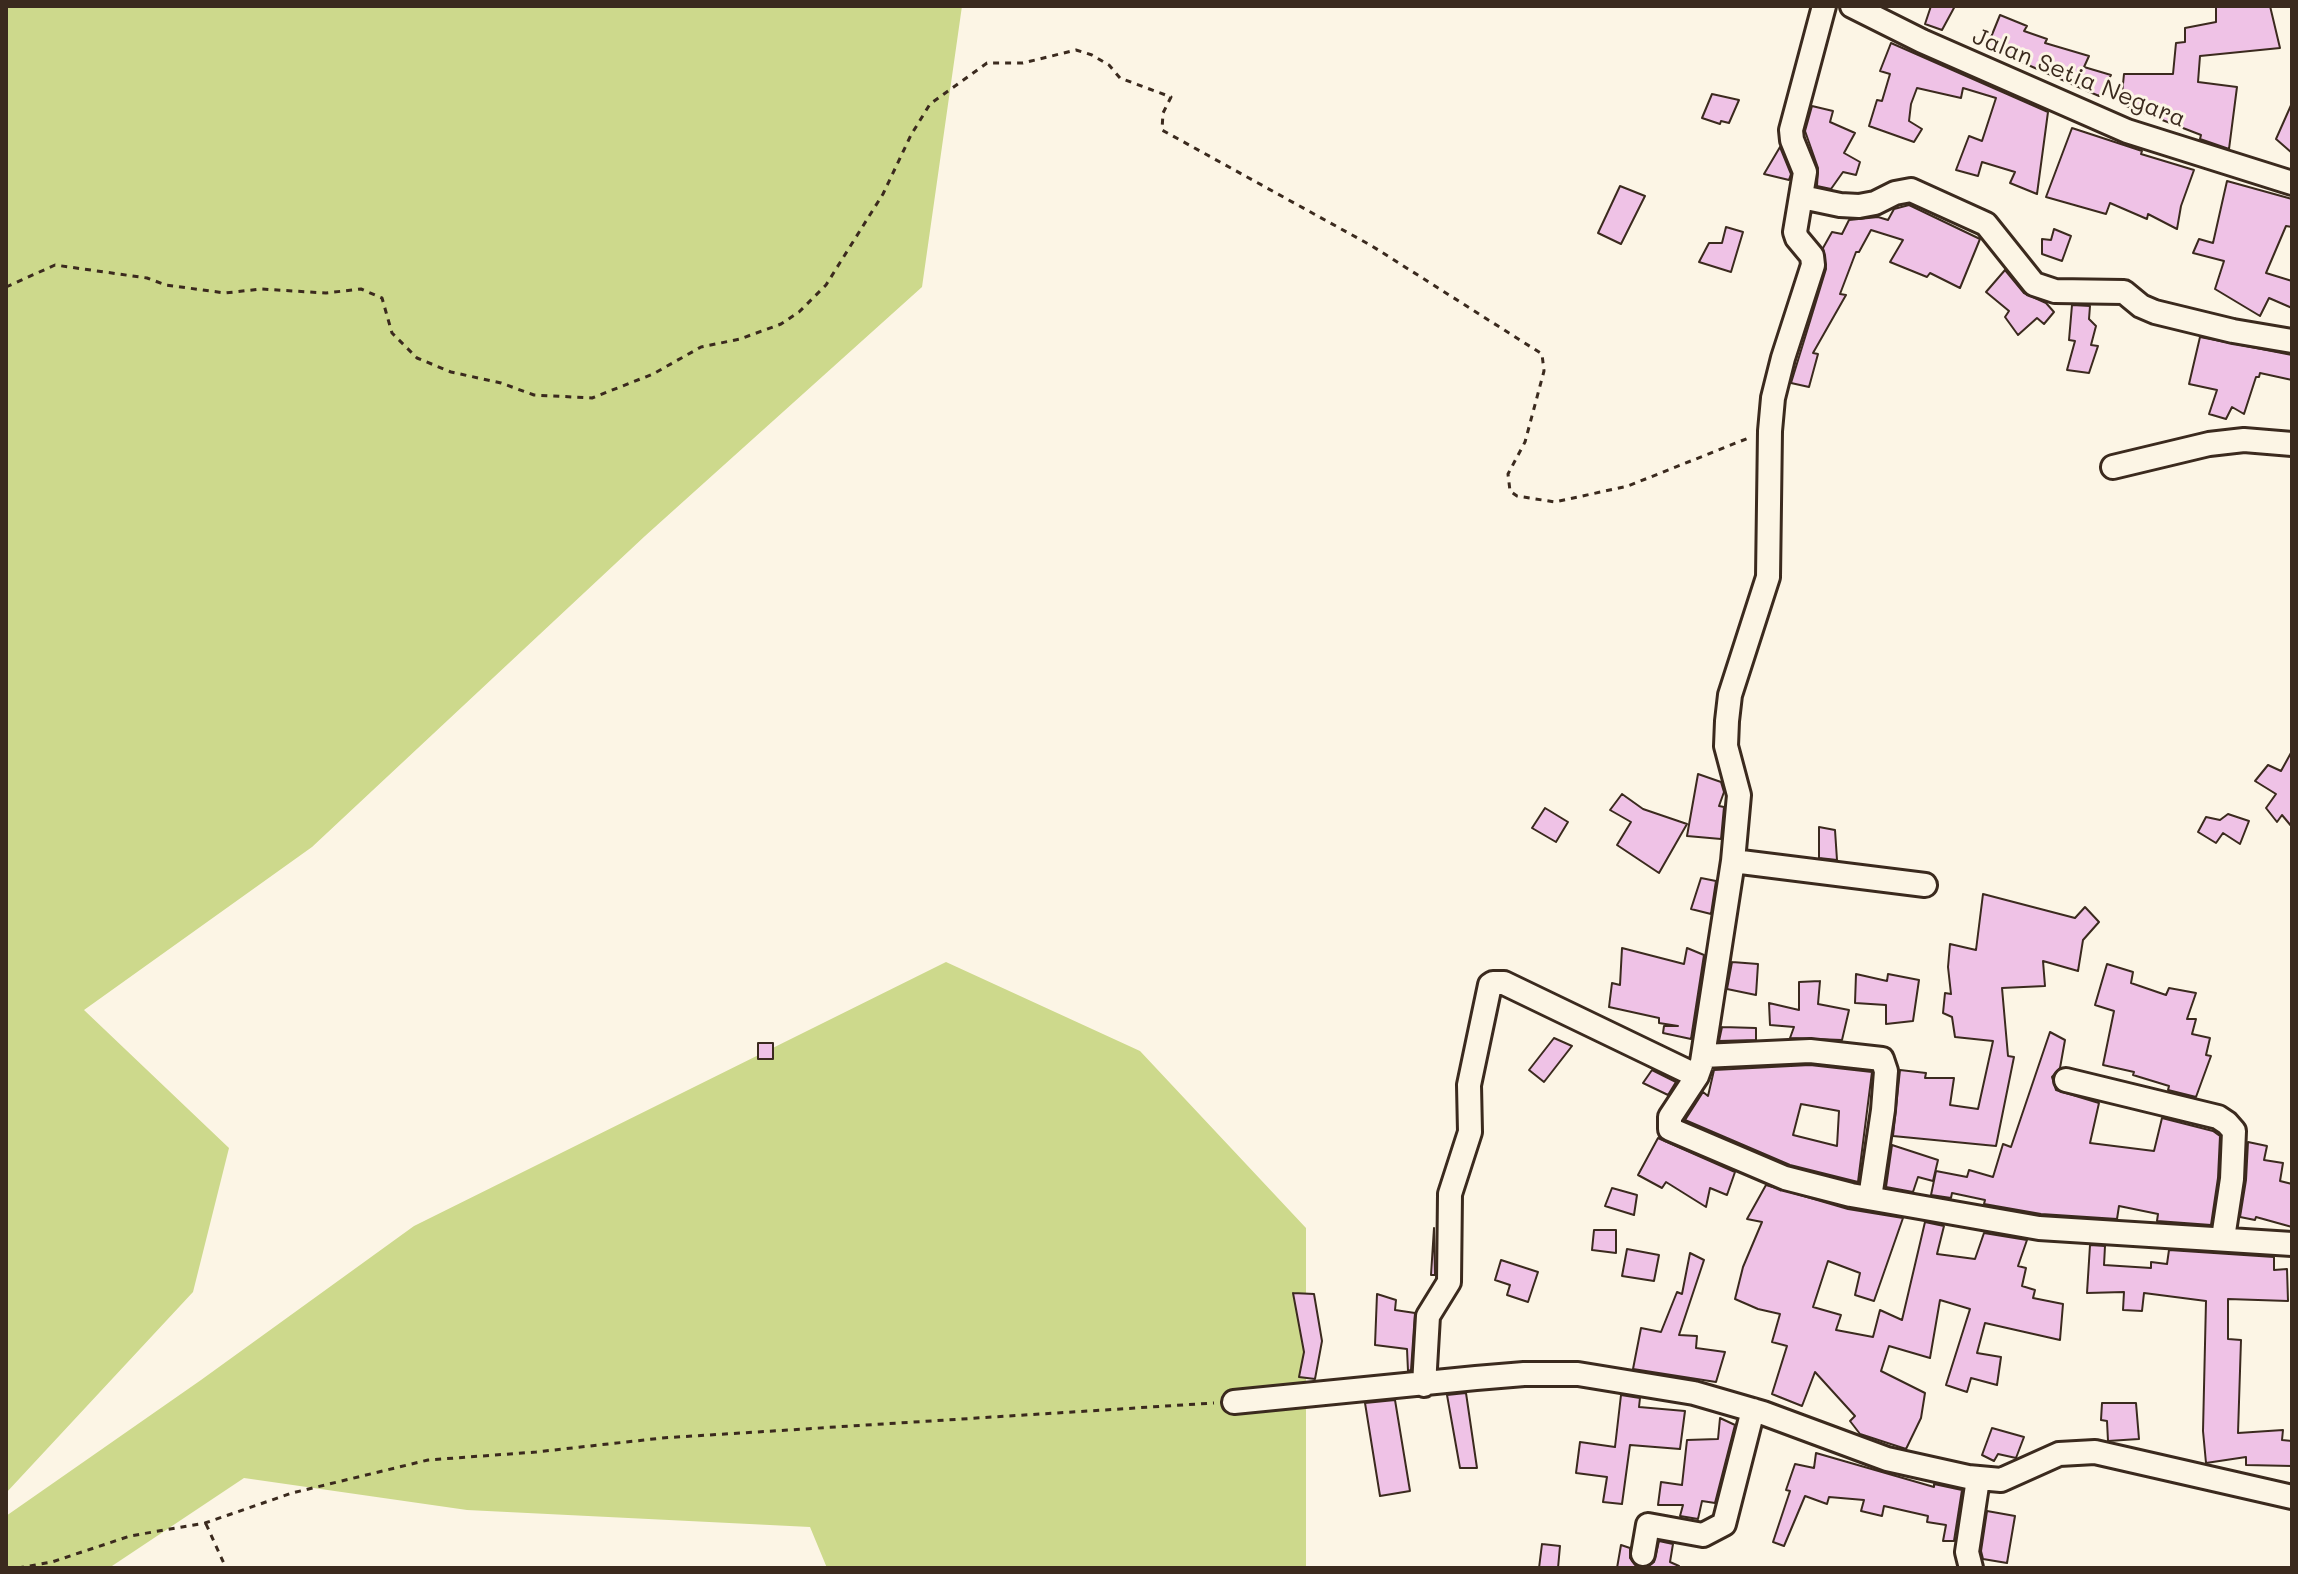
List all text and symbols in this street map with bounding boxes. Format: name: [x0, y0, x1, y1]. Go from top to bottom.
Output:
street label: Jalan Setia Negara: [1968, 22, 2190, 134]

